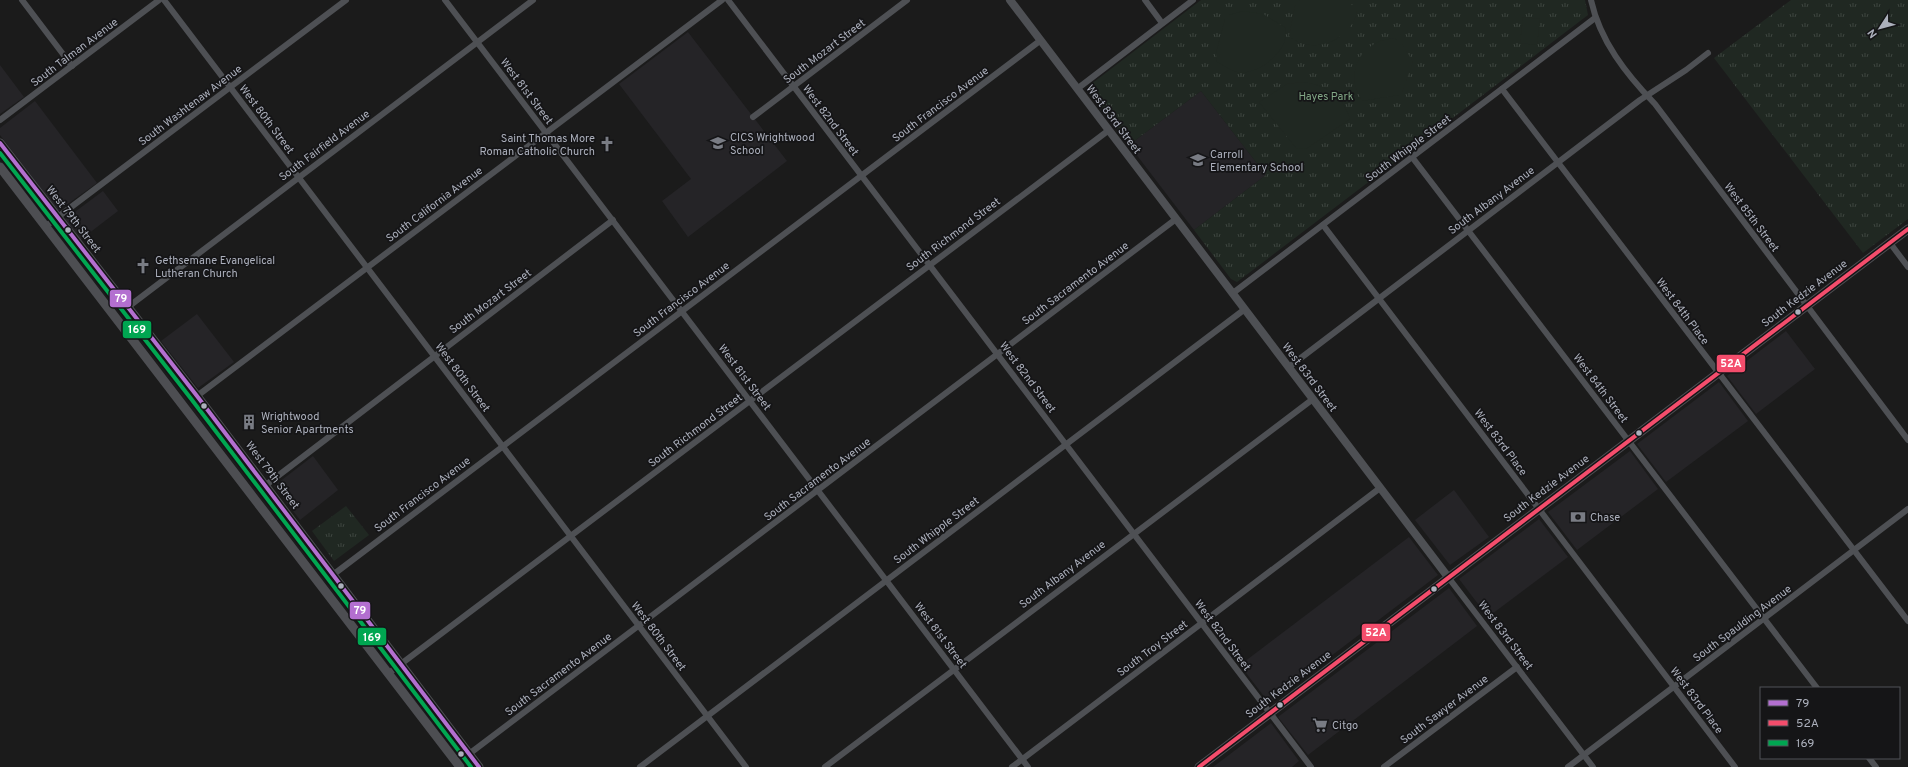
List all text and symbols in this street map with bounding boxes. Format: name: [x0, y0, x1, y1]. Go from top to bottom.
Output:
north arrow: [1860, 8, 1900, 48]
street label: South Talman Avenue: [28, 15, 121, 90]
street label: South Mozart Street: [781, 16, 868, 87]
text: N: [1865, 26, 1881, 41]
street label: West 81st Street: [497, 56, 556, 127]
street label: South Washtenaw Avenue: [136, 62, 245, 149]
street label: South Francisco Avenue: [890, 64, 992, 146]
street label: West 80th Street: [236, 82, 297, 157]
street label: West 82nd Street: [799, 82, 861, 159]
street label: West 83rd Street: [1083, 82, 1144, 157]
park label: Hayes Park: [1298, 90, 1354, 104]
street label: South Fairfield Avenue: [276, 107, 373, 185]
street label: South Whipple Street: [1363, 112, 1454, 186]
place label: CICS Wrightwood School: [730, 131, 815, 158]
place label: Saint Thomas More Roman Catholic Church: [480, 132, 595, 159]
school or university icon: CICS Wrightwood School: [709, 134, 727, 152]
church icon: Saint Thomas More Roman Catholic Church: [598, 135, 616, 153]
place label: Carroll Elementary School: [1210, 148, 1303, 175]
school or university icon: Carroll Elementary School: [1189, 151, 1207, 169]
street label: South California Avenue: [384, 164, 486, 246]
street label: South Albany Avenue: [1446, 164, 1538, 238]
street label: West 85th Street: [1721, 180, 1782, 255]
street label: West 79th Street: [43, 183, 104, 256]
street label: South Richmond Street: [904, 195, 1003, 275]
unlabelled marker: [63, 225, 73, 235]
street label: South Sacramento Avenue: [1019, 239, 1132, 329]
place label: Gethsemane Evangelical Lutheran Church: [155, 254, 275, 281]
church icon: Gethsemane Evangelical Lutheran Church: [134, 257, 152, 275]
street label: South Kedzie Avenue: [1759, 257, 1850, 331]
street label: South Francisco Avenue: [631, 259, 733, 341]
street label: South Mozart Street: [447, 266, 534, 337]
street label: West 84th Place: [1652, 275, 1712, 348]
line badge: 79: [109, 289, 132, 308]
text: 79: [115, 292, 128, 306]
unlabelled marker: [1793, 307, 1803, 317]
line badge: 169: [122, 320, 152, 339]
text: 169: [128, 323, 146, 337]
street label: West 82nd Street: [996, 339, 1058, 416]
street label: West 80th Street: [432, 340, 493, 415]
street label: West 83rd Street: [1279, 340, 1340, 415]
street label: West 81st Street: [715, 342, 774, 413]
street label: West 84th Street: [1570, 351, 1631, 426]
line badge: 52A: [1716, 354, 1746, 373]
text: 52A: [1720, 357, 1742, 371]
street label: South Richmond Street: [646, 391, 745, 471]
unlabelled marker: [199, 401, 209, 411]
street label: West 83rd Place: [1471, 406, 1530, 479]
place label: Wrightwood Senior Apartments: [261, 410, 354, 437]
building icon: Wrightwood Senior Apartments: [240, 413, 258, 431]
unlabelled marker: [1634, 428, 1644, 438]
street label: South Sacramento Avenue: [761, 435, 874, 525]
street label: West 79th Street: [242, 439, 302, 512]
street label: South Kedzie Avenue: [1501, 452, 1592, 526]
street label: South Francisco Avenue: [372, 454, 474, 536]
street label: South Whipple Street: [891, 494, 982, 568]
bank icon: Chase: [1569, 508, 1587, 526]
place label: Chase: [1590, 511, 1620, 525]
street label: South Albany Avenue: [1017, 538, 1109, 612]
unlabelled marker: [336, 581, 346, 591]
street label: South Spaulding Avenue: [1691, 582, 1795, 665]
unlabelled marker: [1429, 584, 1439, 594]
street label: West 82nd Street: [1191, 597, 1253, 674]
street label: West 83rd Street: [1475, 598, 1536, 673]
street label: West 80th Street: [628, 599, 689, 674]
street label: West 81st Street: [911, 600, 970, 671]
line badge: 79: [349, 601, 371, 620]
text: 79: [354, 604, 367, 618]
street label: South Troy Street: [1114, 618, 1191, 680]
line badge: 52A: [1361, 623, 1391, 642]
text: 52A: [1365, 626, 1387, 640]
line badge: 169: [357, 627, 387, 646]
street label: South Sacramento Avenue: [502, 630, 615, 720]
text: 169: [363, 631, 381, 645]
street label: South Kedzie Avenue: [1243, 648, 1334, 722]
street label: West 83rd Place: [1667, 664, 1726, 737]
street label: South Sawyer Avenue: [1398, 672, 1491, 747]
legend: [1760, 687, 1900, 759]
text: 79: [1796, 696, 1809, 712]
unlabelled marker: [1275, 700, 1285, 710]
supermarket icon: Citgo: [1311, 716, 1329, 734]
text: 52A: [1796, 716, 1819, 732]
place label: Citgo: [1332, 719, 1358, 733]
text: 169: [1796, 736, 1814, 752]
unlabelled marker: [456, 749, 466, 759]

